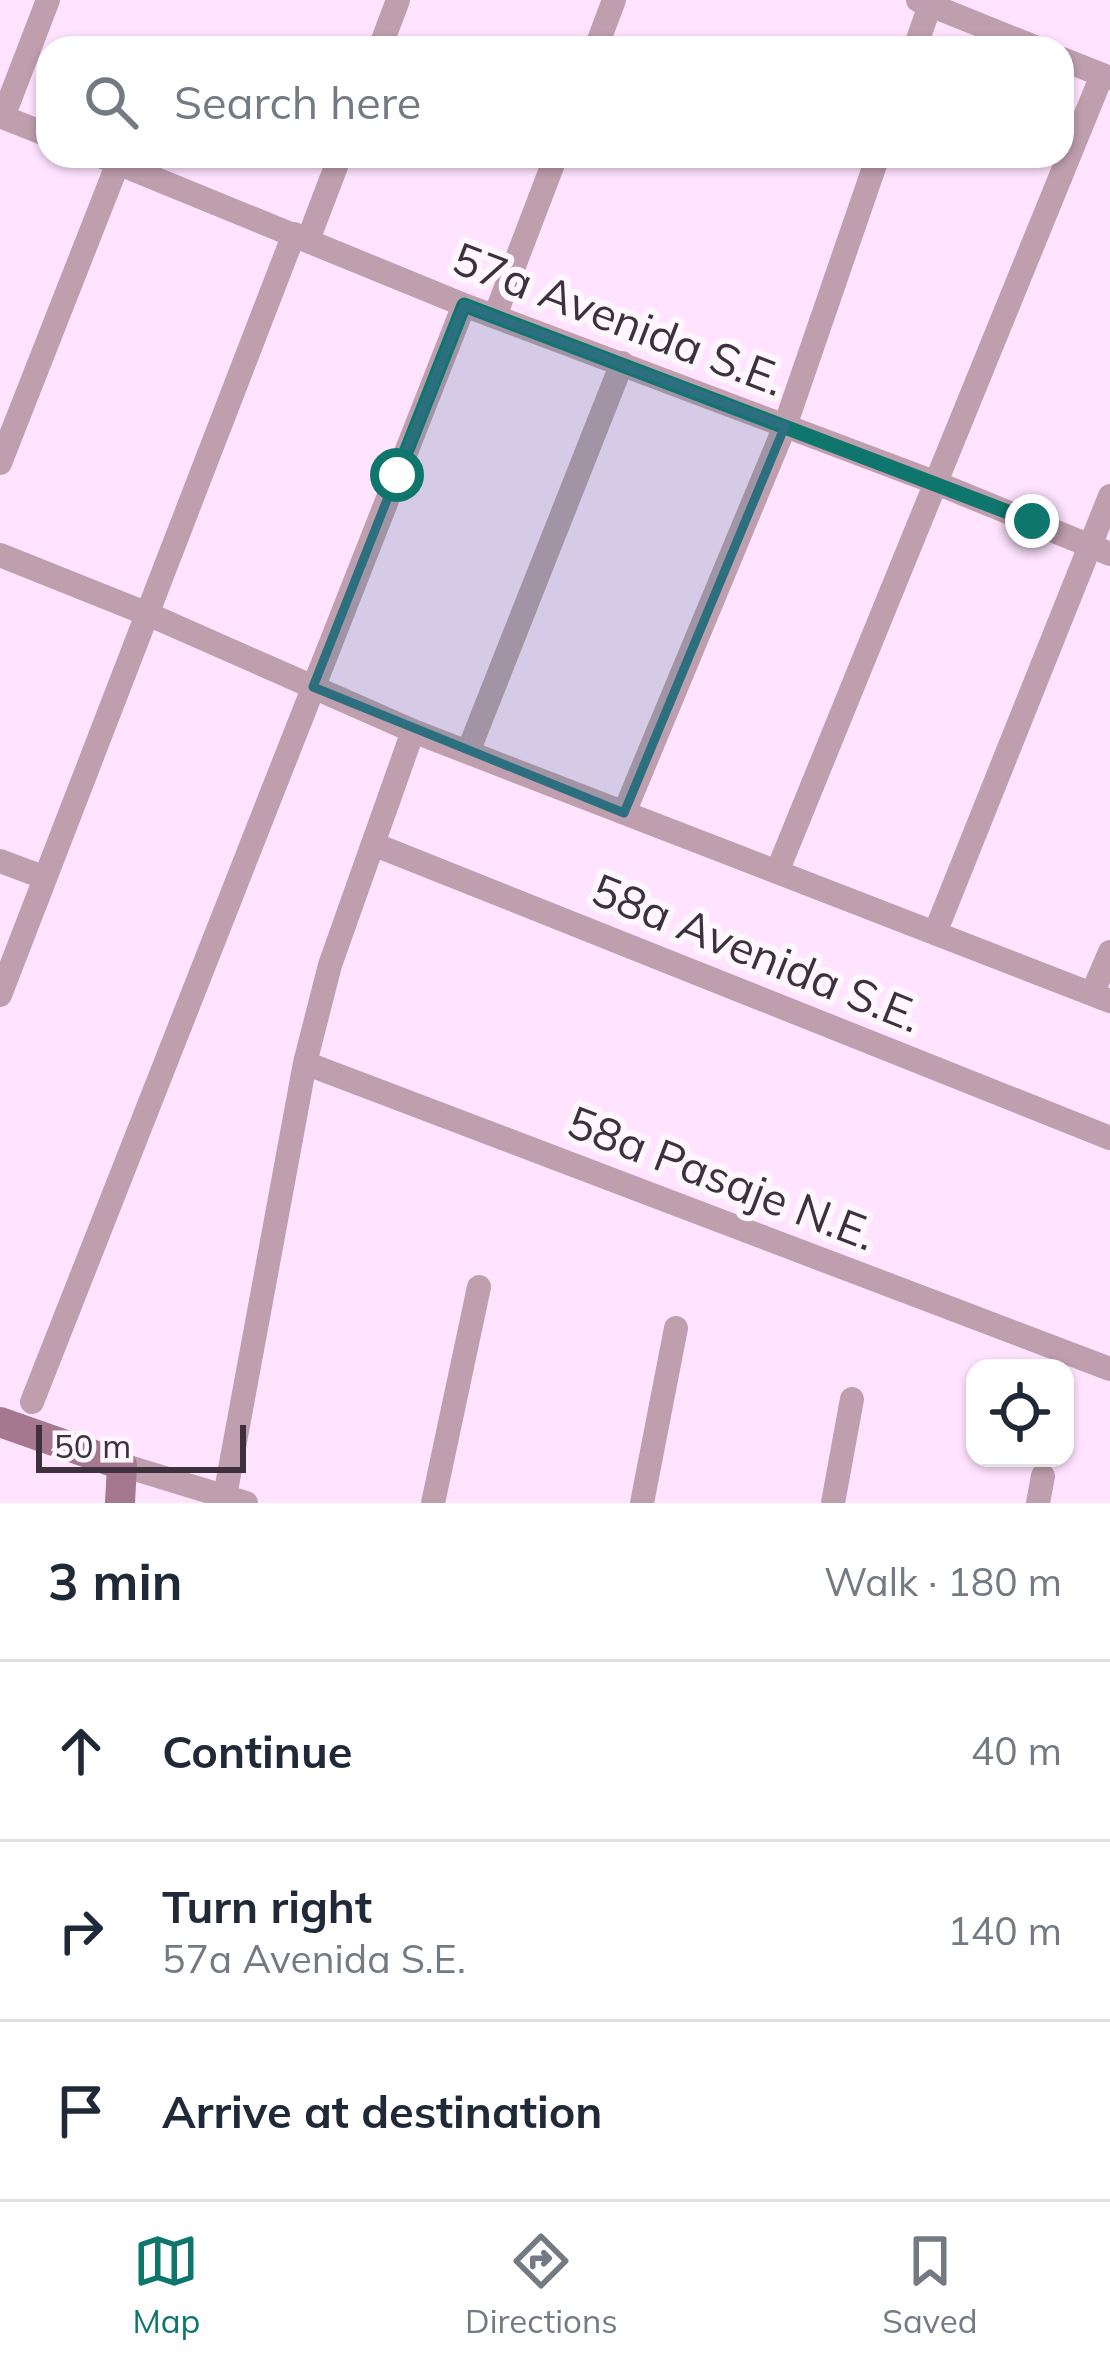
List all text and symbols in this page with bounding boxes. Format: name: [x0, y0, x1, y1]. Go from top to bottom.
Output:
search box: [36, 36, 1074, 168]
icon: search: [78, 69, 144, 135]
text: Search here: [174, 74, 421, 130]
street label: 57a Avenida S.E.: [445, 229, 793, 407]
route start: [370, 448, 424, 502]
route end: [1005, 494, 1059, 548]
street label: 58a Avenida S.E.: [584, 860, 930, 1044]
street label: 58a Pasaje N.E.: [560, 1093, 884, 1261]
map controls: [966, 1359, 1074, 1467]
button: locate: [966, 1359, 1074, 1467]
scale bar: [36, 1419, 246, 1472]
text: 50 m: [54, 1425, 131, 1466]
text: 3 min: [48, 1549, 183, 1613]
text: Walk · 180 m: [824, 1557, 1062, 1606]
icon: ahead: [48, 1718, 114, 1784]
text: Continue: [162, 1723, 352, 1779]
text: 40 m: [971, 1726, 1062, 1775]
text: Turn right: [162, 1878, 372, 1934]
icon: right: [48, 1898, 114, 1964]
text: 140 m: [947, 1906, 1062, 1955]
text: 57a Avenida S.E.: [162, 1934, 466, 1983]
icon: arrive: [48, 2078, 114, 2144]
text: Arrive at destination: [162, 2083, 602, 2139]
tab: Map: [132, 2228, 200, 2341]
tab: Directions: [465, 2228, 618, 2341]
tab: Saved: [882, 2228, 978, 2341]

